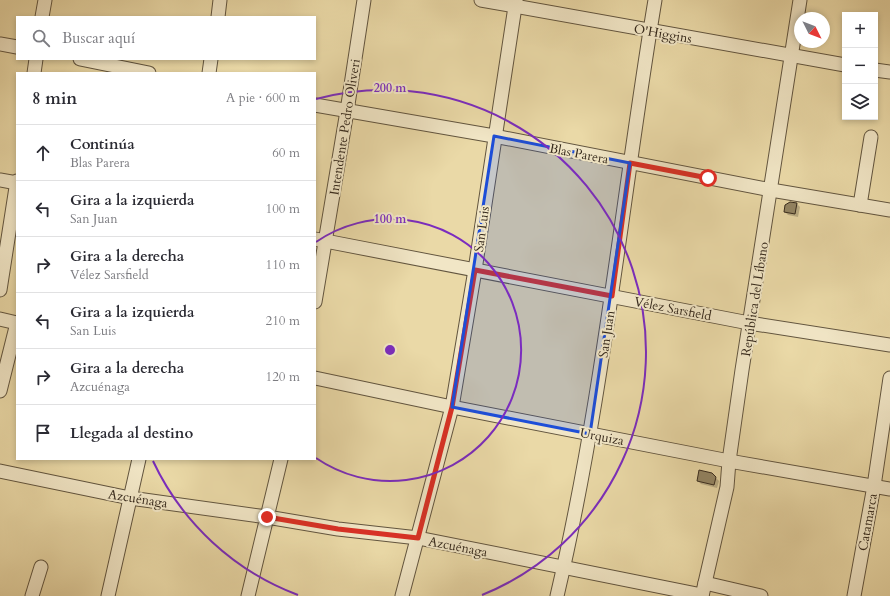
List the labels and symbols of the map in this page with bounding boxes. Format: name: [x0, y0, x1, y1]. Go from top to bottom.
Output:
north arrow: [794, 12, 830, 48]
street label: O'Higgins: [632, 20, 693, 48]
street label: Intendente Pedro Oliveri: [325, 57, 365, 197]
text: 200 m: [374, 80, 407, 96]
street label: Blas Parera: [548, 139, 610, 169]
route start: [699, 169, 717, 187]
street label: San Luis: [470, 205, 494, 253]
text: 100 m: [374, 211, 407, 227]
street label: República del Líbano: [737, 240, 773, 358]
street label: Vélez Sarsfield: [632, 293, 713, 325]
street label: San Juan: [594, 309, 620, 359]
centre of rings: [383, 343, 397, 357]
street label: Urquiza: [578, 424, 626, 450]
street label: Azcuénaga: [107, 485, 169, 513]
street label: Catamarca: [854, 492, 882, 552]
route end: [258, 508, 276, 526]
street label: Azcuénaga: [427, 532, 489, 562]

